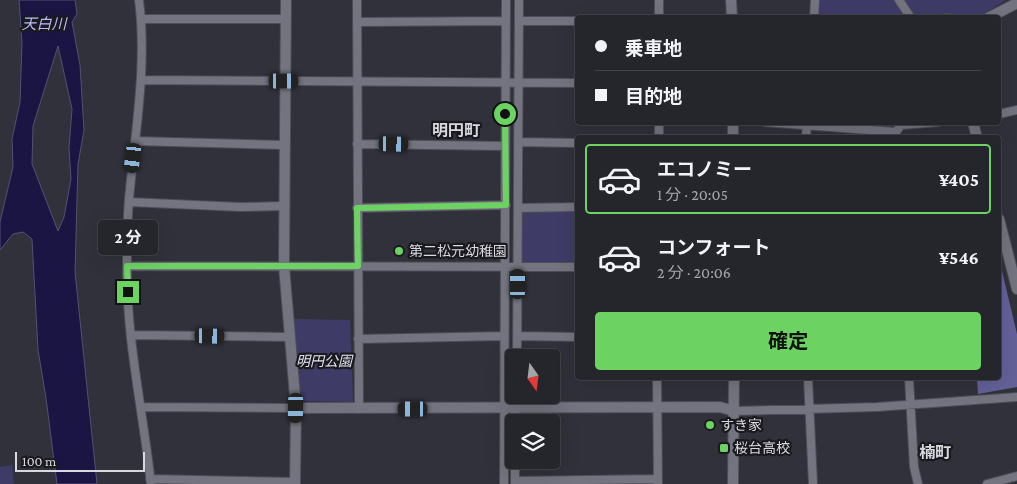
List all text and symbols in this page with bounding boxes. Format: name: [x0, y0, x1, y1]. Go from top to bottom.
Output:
water label: 天白川: [21, 16, 68, 32]
text: 乗車地: [625, 38, 682, 59]
car: [269, 74, 299, 89]
text: 目的地: [625, 86, 682, 107]
route start: [494, 103, 516, 125]
district label: 明円町: [432, 122, 480, 139]
car: [378, 136, 409, 152]
car: [123, 142, 142, 174]
icon: car: [597, 157, 642, 202]
text: エコノミー: [657, 159, 752, 180]
text: ¥405: [939, 169, 979, 190]
text: 1 分 · 20:05: [657, 186, 728, 203]
callout: 2 分: [98, 220, 158, 254]
text: 2 分: [114, 229, 142, 246]
icon: car: [597, 235, 642, 280]
text: コンフォート: [657, 237, 770, 258]
place label: 第二松元幼稚園: [409, 243, 507, 259]
marker: 第二松元幼稚園: [393, 245, 405, 257]
text: ¥546: [939, 247, 979, 268]
text: 2 分 · 20:06: [657, 264, 731, 281]
car: [510, 269, 525, 299]
route end: [117, 281, 139, 303]
button: 確定: [595, 312, 981, 370]
car: [194, 328, 225, 344]
north arrow: [505, 349, 560, 404]
map controls: [505, 349, 560, 469]
park label: 明円公園: [296, 353, 354, 369]
car: [288, 393, 303, 423]
car: [398, 402, 428, 417]
button: layers: [505, 414, 560, 469]
place label: すき家: [720, 417, 762, 433]
marker: すき家: [704, 419, 716, 431]
place label: 桜台高校: [734, 440, 790, 456]
marker: 桜台高校: [718, 442, 730, 454]
district label: 楠町: [919, 444, 951, 461]
scale bar: [15, 449, 145, 472]
text: 100 m: [22, 453, 56, 469]

